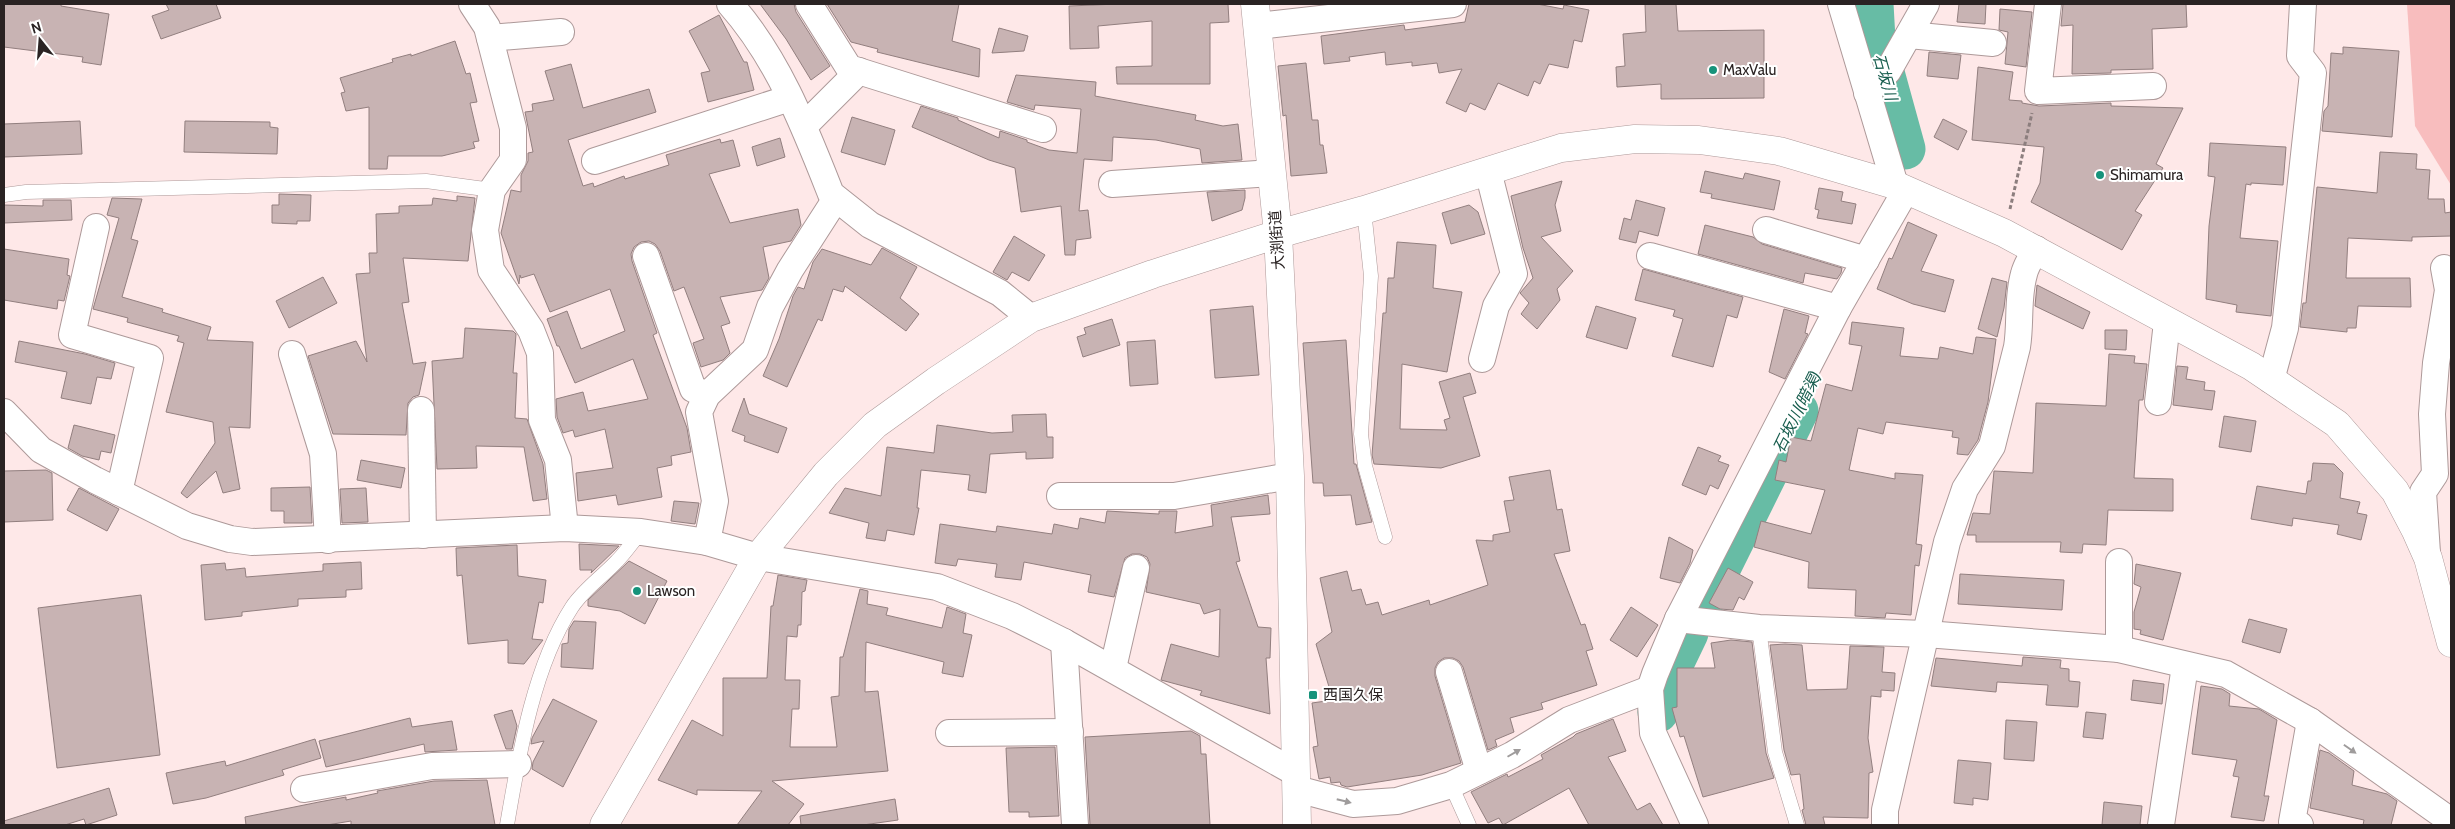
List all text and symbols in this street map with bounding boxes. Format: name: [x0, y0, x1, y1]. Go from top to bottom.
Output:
north arrow: [15, 15, 65, 65]
text: N: [29, 18, 44, 38]
water label: 石坂川: [1869, 51, 1901, 105]
place label: MaxValu: [1723, 61, 1776, 79]
marker: MaxValu: [1707, 64, 1719, 76]
place label: Shimamura: [2110, 166, 2184, 184]
marker: Shimamura: [2094, 169, 2106, 181]
street label: 大渕街道: [1266, 209, 1288, 271]
water label: 石坂川(暗渠): [1769, 368, 1825, 456]
place label: Lawson: [647, 582, 695, 600]
marker: Lawson: [631, 585, 643, 597]
place label: 西国久保: [1323, 686, 1383, 704]
marker: 西国久保: [1307, 689, 1319, 701]
one-way arrow: [2343, 744, 2357, 754]
one-way arrow: [1507, 749, 1521, 758]
one-way arrow: [1337, 798, 1352, 806]

